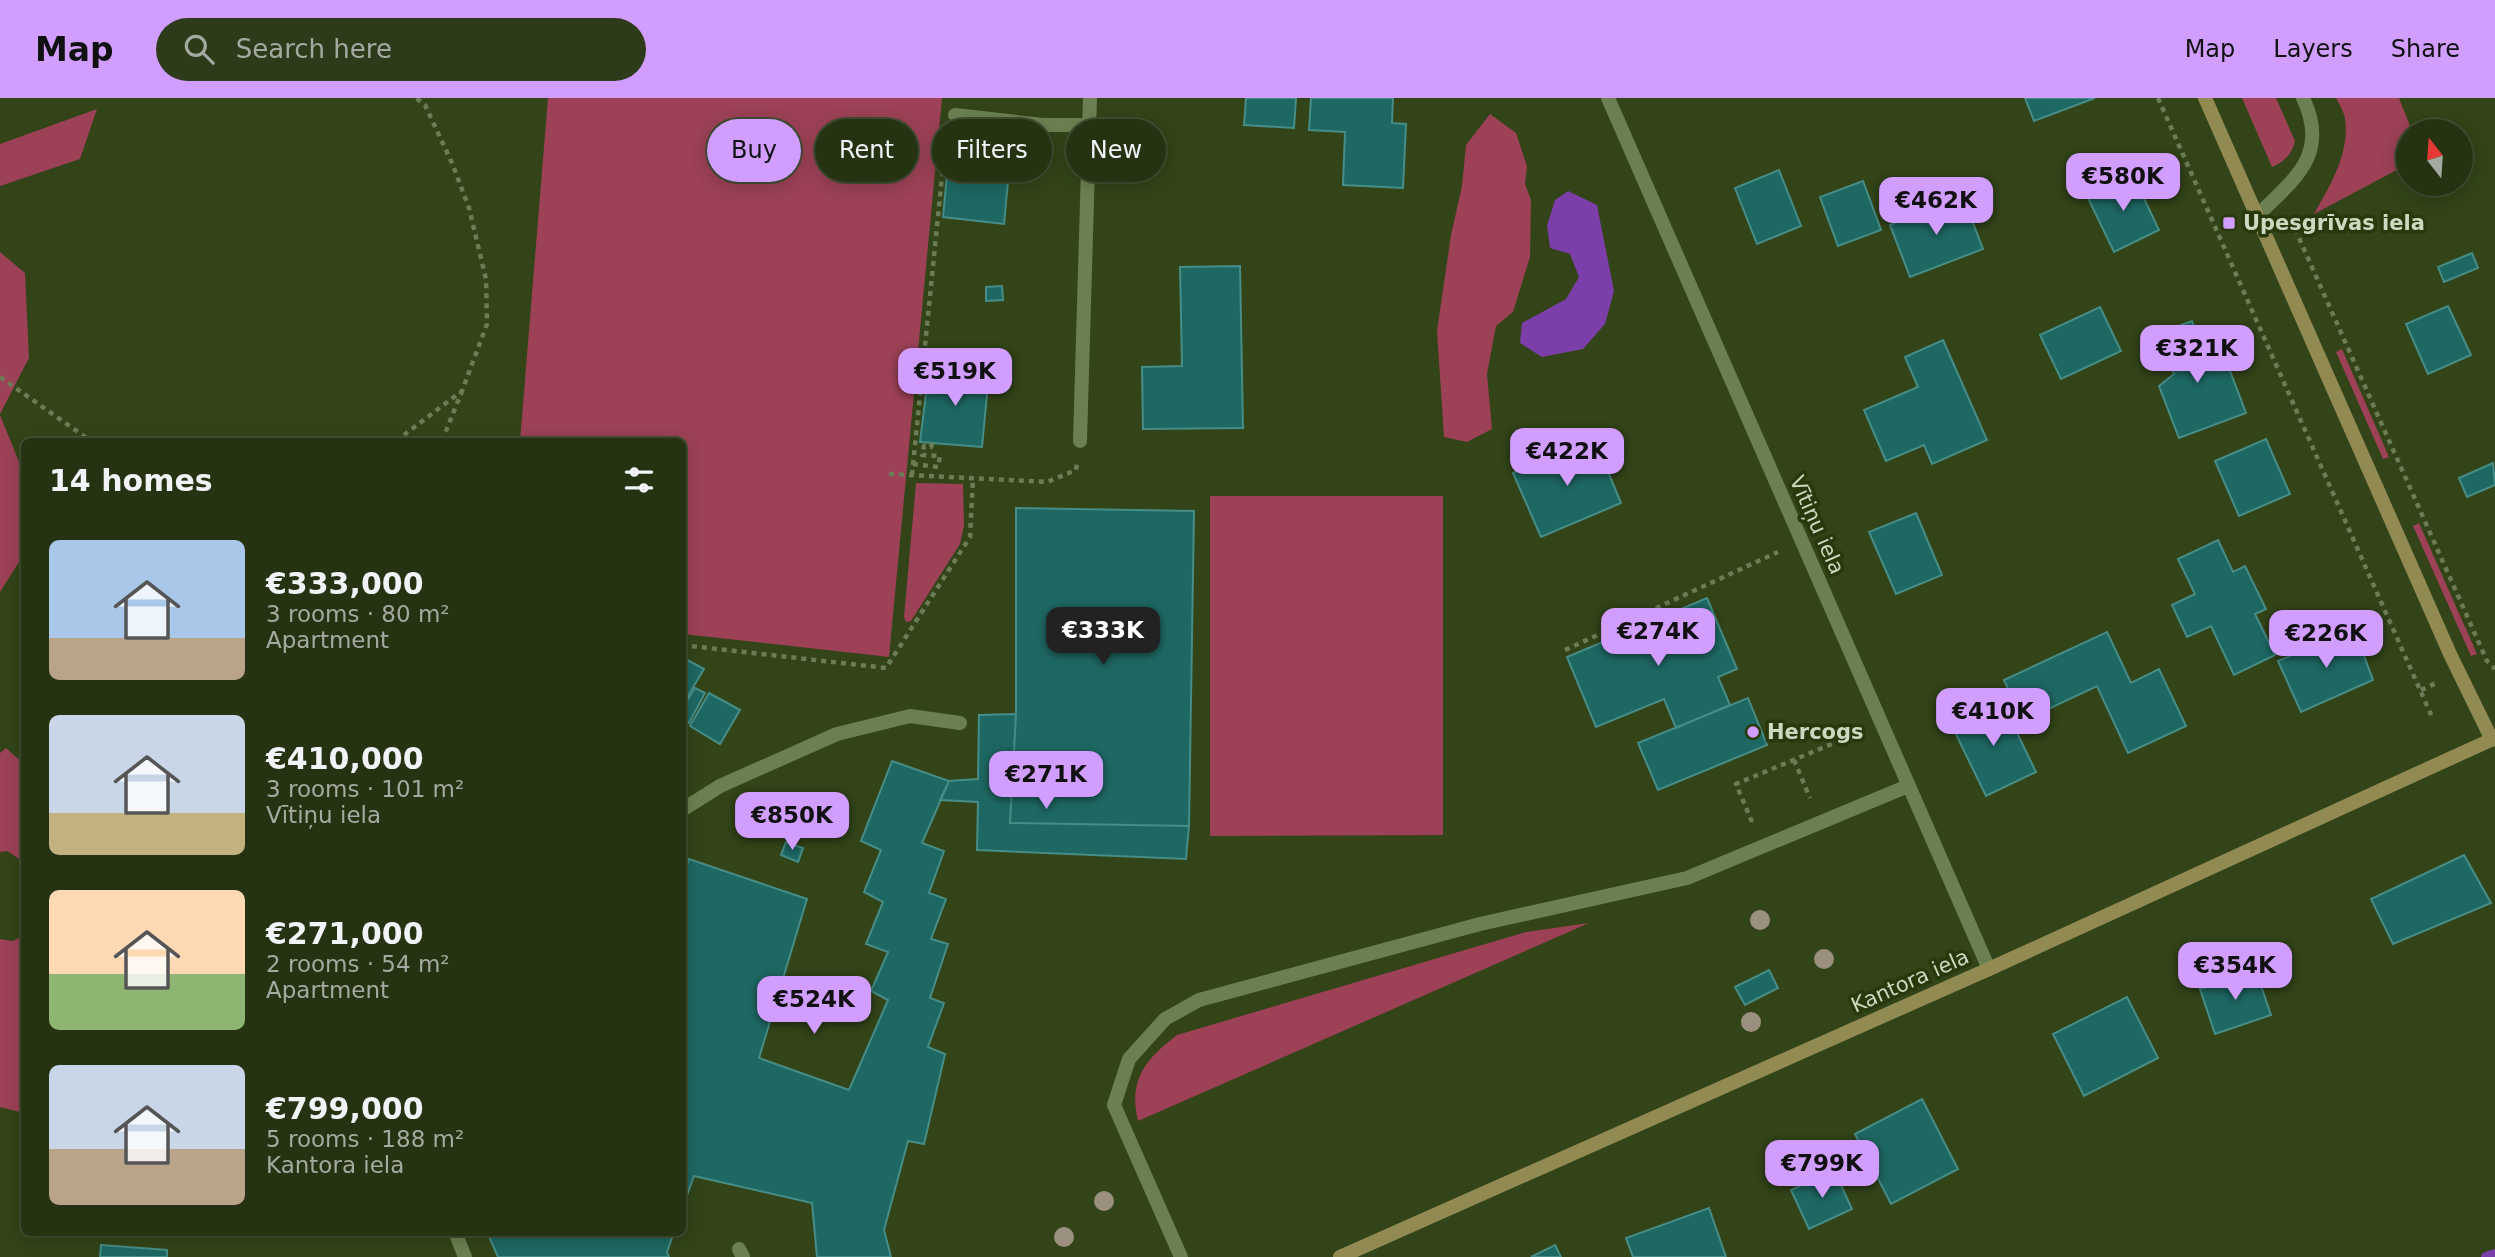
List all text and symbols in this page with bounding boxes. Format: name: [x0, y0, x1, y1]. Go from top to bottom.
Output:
search box: [156, 18, 646, 81]
text: Map: [35, 30, 114, 69]
icon: search: [180, 30, 218, 68]
text: Search here: [236, 34, 392, 64]
text: Map: [2185, 35, 2235, 63]
text: Layers: [2273, 35, 2353, 63]
text: Share: [2391, 35, 2460, 63]
chip: Buy: [707, 119, 801, 182]
chip: Rent: [815, 119, 918, 182]
chip: Filters: [932, 119, 1052, 182]
chip: New: [1066, 119, 1166, 182]
north arrow: [2396, 119, 2473, 196]
map controls: [2396, 119, 2473, 196]
pin: €580K: [2074, 153, 2172, 213]
text: €580K: [2082, 163, 2164, 189]
pin: €462K: [1887, 178, 1985, 237]
text: €462K: [1895, 187, 1977, 213]
place label: Upesgrīvas iela: [2243, 211, 2425, 235]
marker: Upesgrīvas iela: [2221, 215, 2237, 231]
pin: €321K: [2148, 326, 2246, 385]
text: €321K: [2156, 335, 2238, 361]
pin: €519K: [906, 348, 1004, 408]
text: €519K: [914, 358, 996, 384]
pin: €422K: [1518, 428, 1616, 488]
text: €422K: [1526, 438, 1608, 464]
icon: filters: [620, 461, 658, 499]
text: 14 homes: [49, 463, 213, 498]
street label: Vītiņu iela: [1785, 472, 1849, 578]
text: €333,000: [266, 566, 424, 601]
icon: home: [105, 568, 189, 652]
text: 3 rooms · 80 m²: [266, 601, 450, 627]
pin: €333K: [1054, 608, 1152, 667]
pin: €274K: [1609, 608, 1707, 668]
pin: €226K: [2277, 610, 2375, 670]
text: €333K: [1062, 617, 1144, 643]
text: €274K: [1617, 618, 1699, 644]
text: €226K: [2285, 620, 2367, 646]
text: Apartment: [266, 627, 389, 653]
pin: €410K: [1944, 688, 2042, 748]
text: €410K: [1952, 698, 2034, 724]
place label: Hercogs: [1767, 720, 1864, 744]
marker: Hercogs: [1745, 724, 1761, 740]
text: €410,000: [266, 741, 424, 776]
icon: home: [105, 743, 189, 827]
pin: €271K: [997, 752, 1095, 811]
text: €271K: [1005, 761, 1087, 787]
text: 3 rooms · 101 m²: [266, 776, 464, 802]
pin: €850K: [743, 792, 841, 852]
text: Vītiņu iela: [266, 802, 381, 828]
text: €850K: [751, 802, 833, 828]
text: €271,000: [266, 916, 424, 951]
icon: home: [105, 918, 189, 1002]
pin: €354K: [2186, 942, 2284, 1002]
street label: Kantora iela: [1847, 944, 1973, 1018]
text: 2 rooms · 54 m²: [266, 951, 450, 977]
text: €354K: [2194, 952, 2276, 978]
pin: €524K: [765, 976, 863, 1036]
text: Apartment: [266, 977, 389, 1003]
text: €524K: [773, 986, 855, 1012]
text: €799,000: [266, 1091, 424, 1126]
icon: home: [105, 1093, 189, 1177]
text: 5 rooms · 188 m²: [266, 1126, 464, 1152]
pin: €799K: [1773, 1140, 1871, 1200]
text: €799K: [1781, 1150, 1863, 1176]
text: Kantora iela: [266, 1152, 404, 1178]

